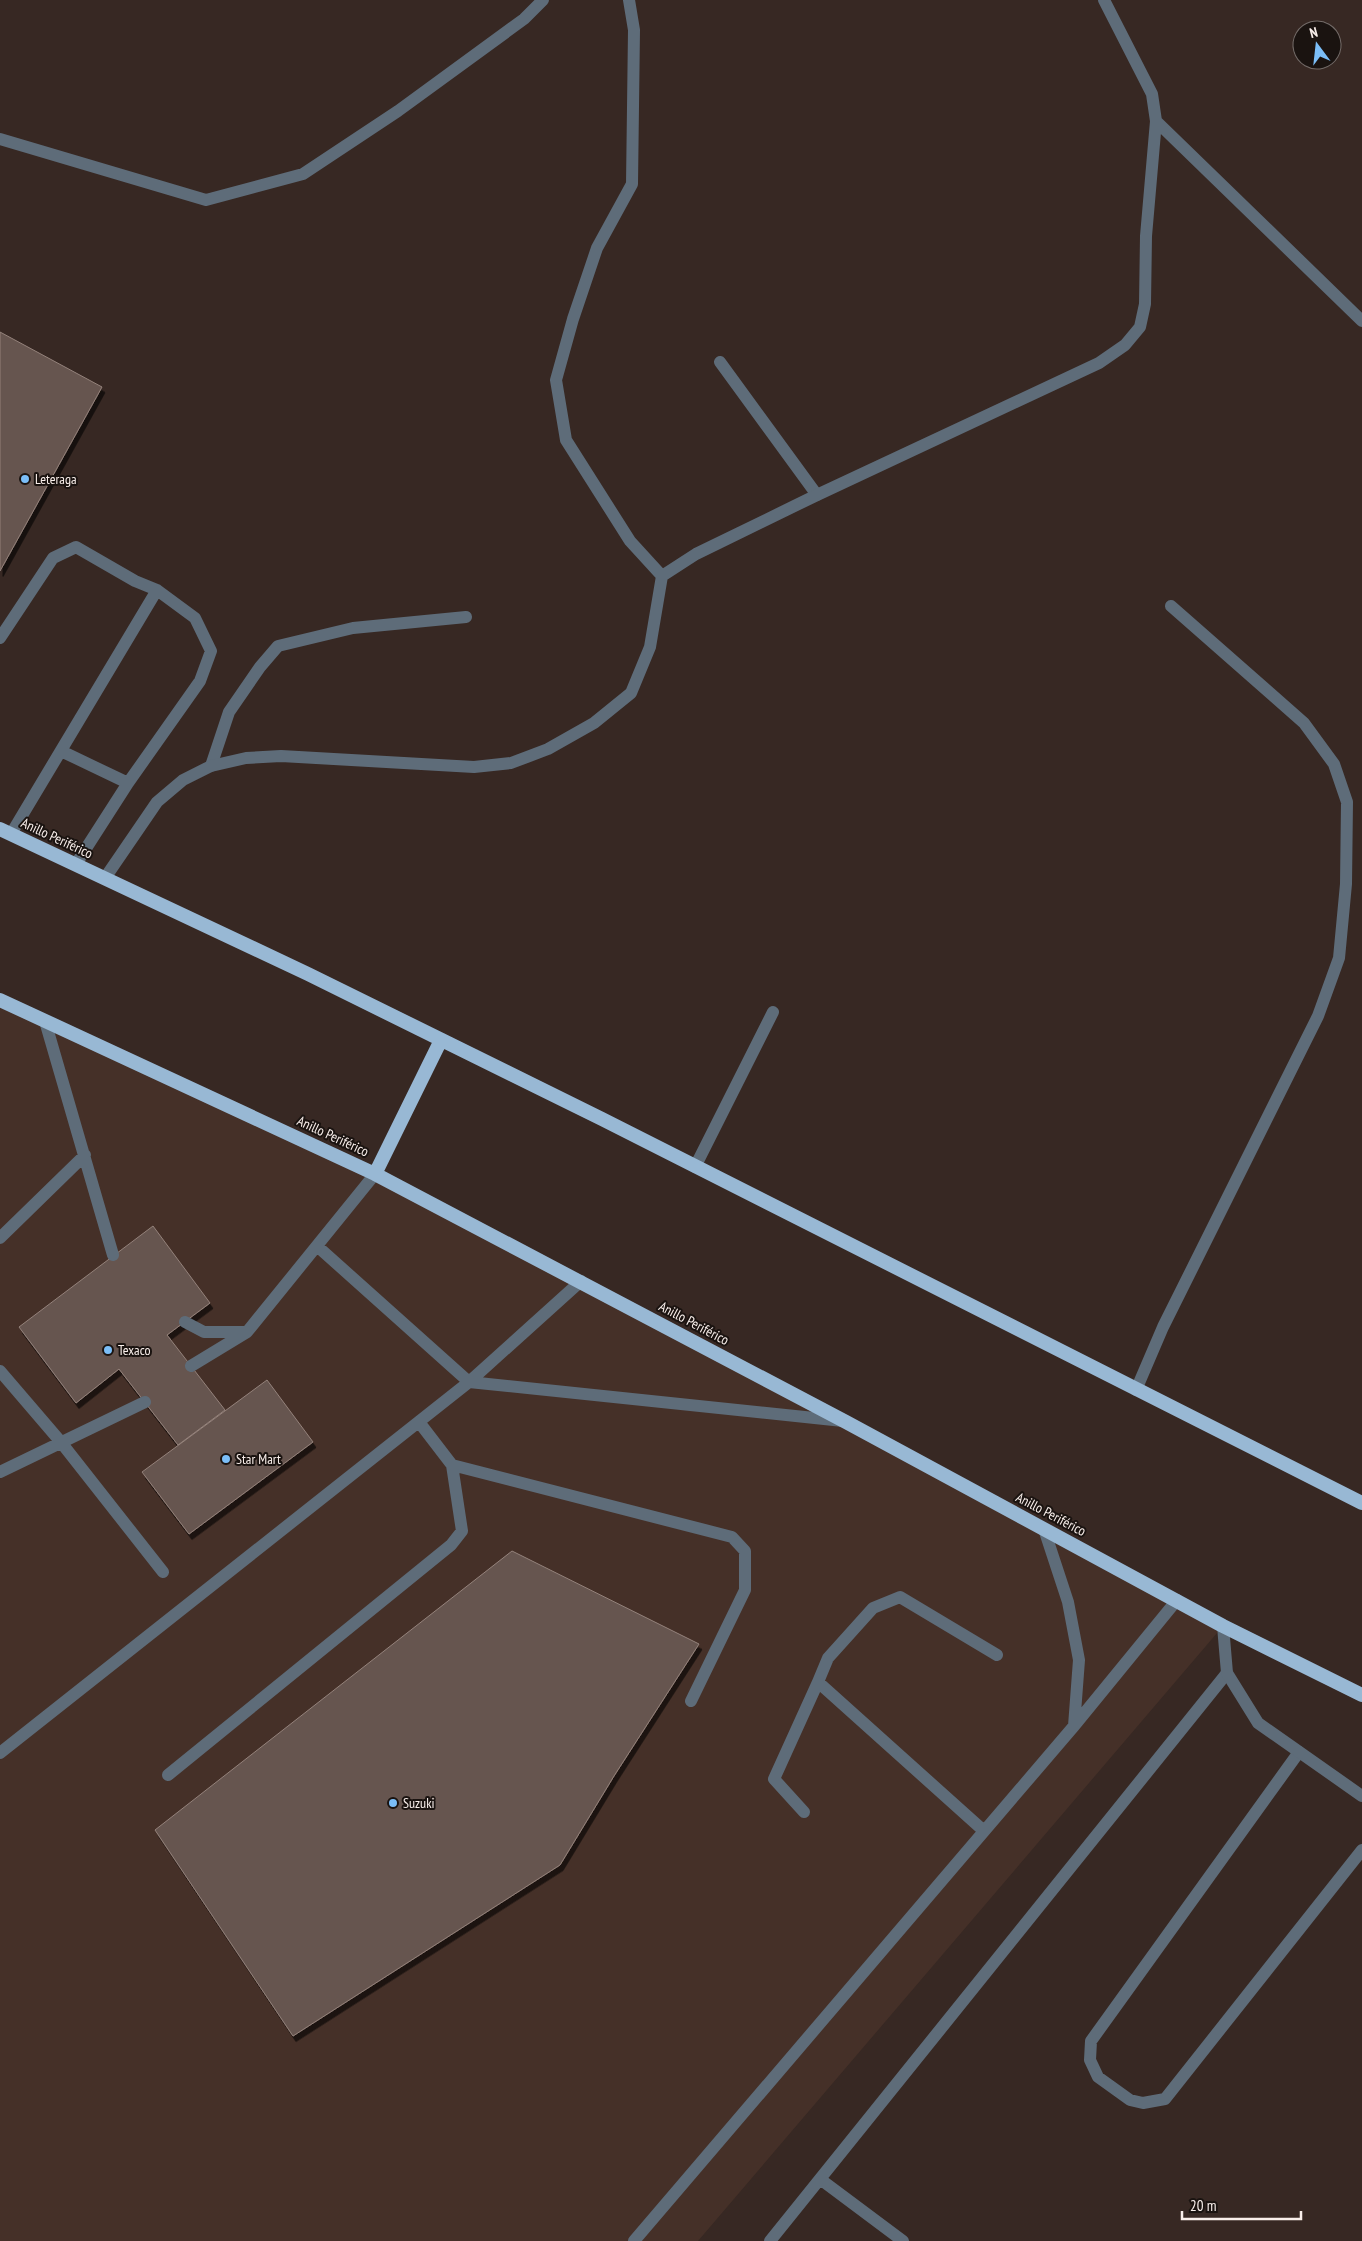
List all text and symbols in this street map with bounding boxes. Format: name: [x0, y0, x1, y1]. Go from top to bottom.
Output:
north arrow: [1292, 20, 1342, 70]
text: N: [1308, 23, 1320, 42]
place label: Leteraga: [35, 470, 77, 488]
marker: Leteraga: [19, 473, 31, 485]
street label: Anillo Periférico: [18, 814, 96, 862]
street label: Anillo Periférico: [294, 1112, 372, 1160]
street label: Anillo Periférico: [656, 1297, 732, 1349]
place label: Texaco: [118, 1341, 151, 1359]
marker: Texaco: [102, 1344, 114, 1356]
place label: Star Mart: [236, 1450, 281, 1468]
marker: Star Mart: [220, 1453, 232, 1465]
street label: Anillo Periférico: [1013, 1488, 1089, 1540]
place label: Suzuki: [403, 1794, 435, 1812]
marker: Suzuki: [387, 1797, 399, 1809]
scale bar: [1182, 2188, 1301, 2220]
text: 20 m: [1190, 2196, 1216, 2215]

